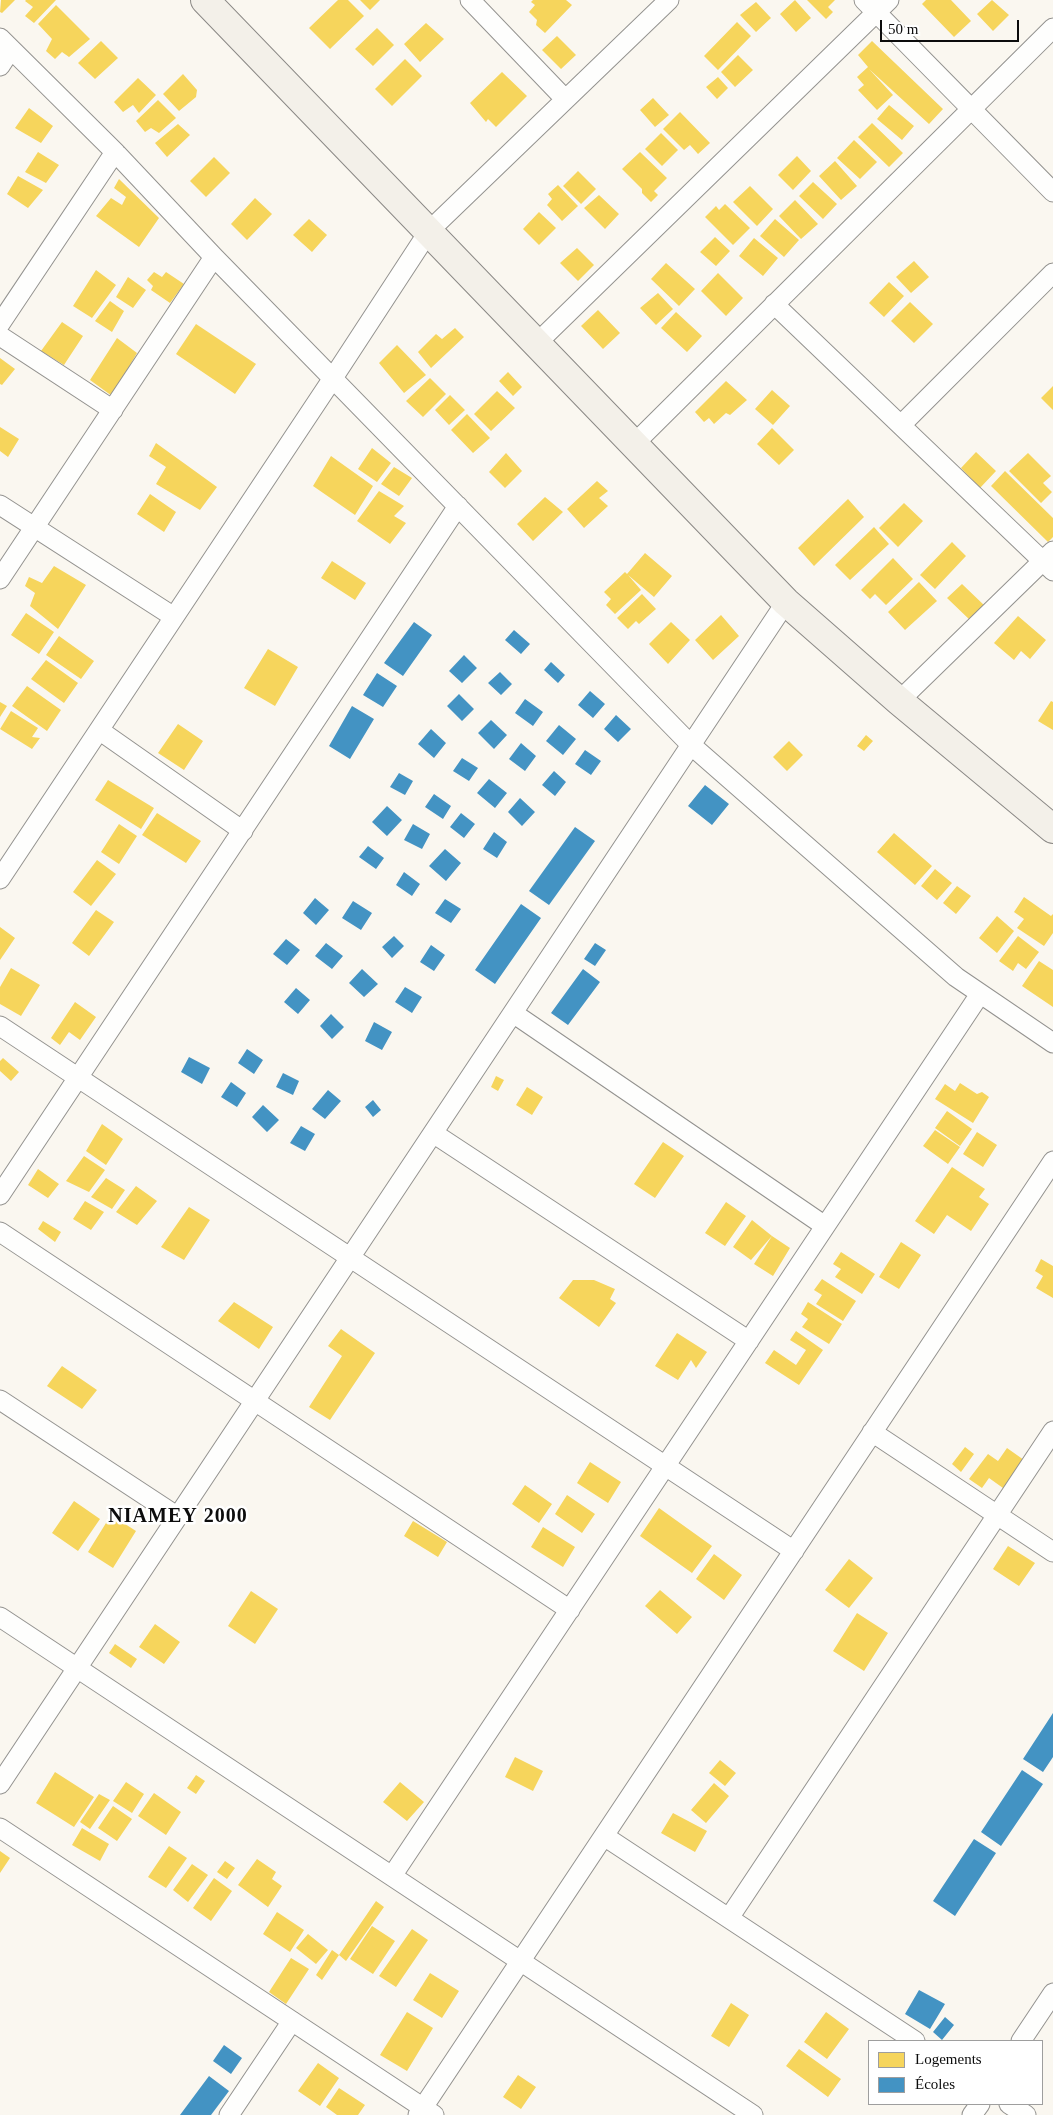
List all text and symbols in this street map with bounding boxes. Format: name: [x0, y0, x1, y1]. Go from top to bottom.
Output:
scale bar: [883, 10, 1022, 42]
text: 50 m: [888, 21, 918, 37]
district label: NIAMEY 2000: [107, 1505, 249, 1529]
legend: [868, 2040, 1043, 2105]
text: Logements: [915, 2051, 982, 2067]
text: Écoles: [915, 2076, 955, 2092]

